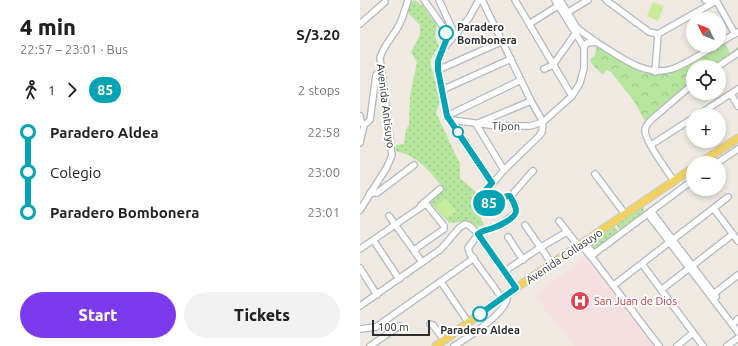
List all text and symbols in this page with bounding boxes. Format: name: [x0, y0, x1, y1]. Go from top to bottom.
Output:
north arrow: [686, 12, 726, 52]
map controls: [686, 12, 726, 196]
text: 4 min: [20, 14, 76, 39]
place label: Paradero Bombonera: [457, 21, 517, 46]
marker: Paradero Bombonera: [438, 25, 454, 41]
text: S/3.20: [296, 26, 340, 43]
text: 22:57 – 23:01 · Bus: [20, 42, 128, 56]
button: locate: [686, 60, 726, 100]
street label: Avenida Antisuyo: [375, 63, 397, 149]
icon: walk: [20, 79, 42, 101]
icon: forward: [61, 79, 83, 101]
text: 85: [97, 82, 113, 98]
text: 1: [48, 83, 55, 97]
text: 2 stops: [298, 83, 340, 97]
button: +: [686, 108, 726, 148]
street label: Tipon: [492, 120, 520, 132]
text: Paradero Aldea: [50, 124, 159, 141]
text: 22:58: [307, 125, 340, 139]
unlabelled marker: [452, 126, 464, 138]
button: −: [686, 156, 726, 196]
text: Colegio: [50, 164, 101, 181]
text: 23:00: [307, 165, 340, 179]
line badge: 85: [471, 190, 507, 216]
text: 85: [481, 195, 497, 211]
text: Paradero Bombonera: [50, 204, 199, 221]
text: 23:01: [307, 205, 340, 219]
street label: Avenida Collasuyo: [524, 226, 604, 286]
hospital icon: San Juan de Dios: [569, 290, 591, 312]
button: Start: [20, 292, 176, 338]
button: Tickets: [184, 292, 340, 338]
place label: San Juan de Dios: [594, 295, 677, 307]
marker: Paradero Aldea: [472, 306, 488, 322]
scale bar: [372, 318, 430, 337]
text: 100 m: [378, 321, 409, 333]
place label: Paradero Aldea: [440, 324, 520, 336]

